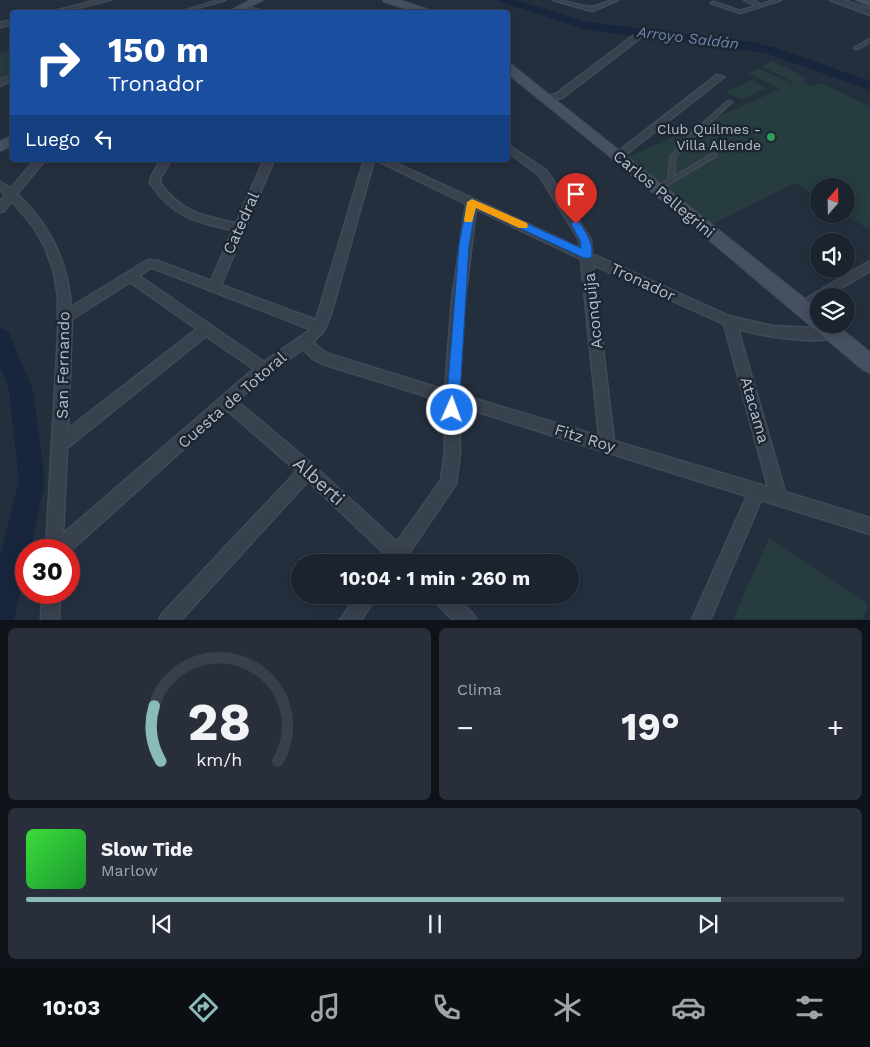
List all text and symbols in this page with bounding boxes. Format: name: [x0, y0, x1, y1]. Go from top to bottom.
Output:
water label: Arroyo Saldán: [635, 23, 740, 53]
text: 150 m: [108, 29, 209, 71]
icon: right: [25, 30, 90, 95]
text: Tronador: [108, 71, 204, 96]
place label: Club Quilmes - Villa Allende: [657, 121, 761, 153]
icon: left: [90, 125, 118, 153]
text: Luego: [25, 128, 80, 151]
marker: Club Quilmes - Villa Allende: [765, 131, 777, 143]
street label: Carlos Pellegrini: [610, 146, 718, 242]
pin: [555, 173, 597, 224]
north arrow: [810, 178, 855, 222]
map controls: [810, 178, 855, 333]
icon: arrive: [562, 180, 590, 208]
street label: Catedral: [219, 189, 263, 257]
button: sound: [810, 233, 855, 278]
street label: Tronador: [607, 259, 679, 306]
street label: Aconquija: [580, 272, 606, 350]
button: layers: [810, 288, 855, 333]
street label: San Fernando: [53, 311, 73, 419]
street label: Cuesta de Totoral: [174, 348, 290, 452]
street label: Atacama: [736, 375, 774, 445]
position arrow: [425, 383, 477, 435]
street label: Fitz Roy: [552, 420, 618, 456]
street label: Alberti: [288, 452, 350, 510]
speed limit sign: 30: [15, 539, 80, 604]
text: 10:04 · 1 min · 260 m: [340, 567, 530, 590]
text: Clima: [457, 680, 501, 699]
text: 28: [188, 692, 251, 753]
text: 19°: [621, 705, 680, 749]
text: −: [457, 711, 474, 744]
text: +: [827, 711, 844, 744]
text: km/h: [196, 749, 243, 770]
text: Slow Tide: [101, 838, 193, 861]
text: Marlow: [101, 861, 158, 880]
icon: previous: [148, 910, 176, 938]
icon: pause: [421, 910, 449, 938]
icon: next: [694, 910, 722, 938]
icon: directions: [186, 990, 221, 1025]
icon: music: [308, 990, 343, 1025]
icon: phone: [429, 990, 464, 1025]
icon: climate: [550, 990, 585, 1025]
icon: car: [671, 990, 706, 1025]
icon: filters: [792, 990, 827, 1025]
text: 10:03: [43, 995, 100, 1020]

